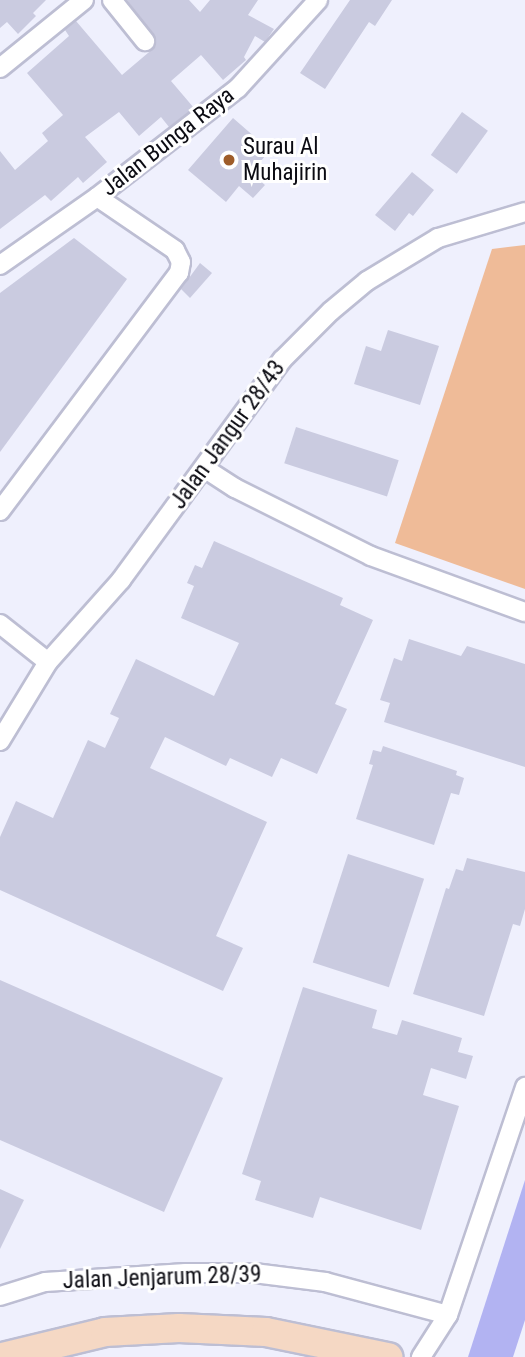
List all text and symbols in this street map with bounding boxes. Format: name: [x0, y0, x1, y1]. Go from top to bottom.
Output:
street label: Jalan Bunga Raya: [96, 82, 240, 202]
place label: Surau Al Muhajirin: [243, 133, 327, 187]
marker: Surau Al Muhajirin: [221, 152, 237, 168]
street label: Jalan Jangur 28/43: [165, 355, 291, 515]
street label: Jalan Jenjarum 28/39: [62, 1261, 262, 1295]

